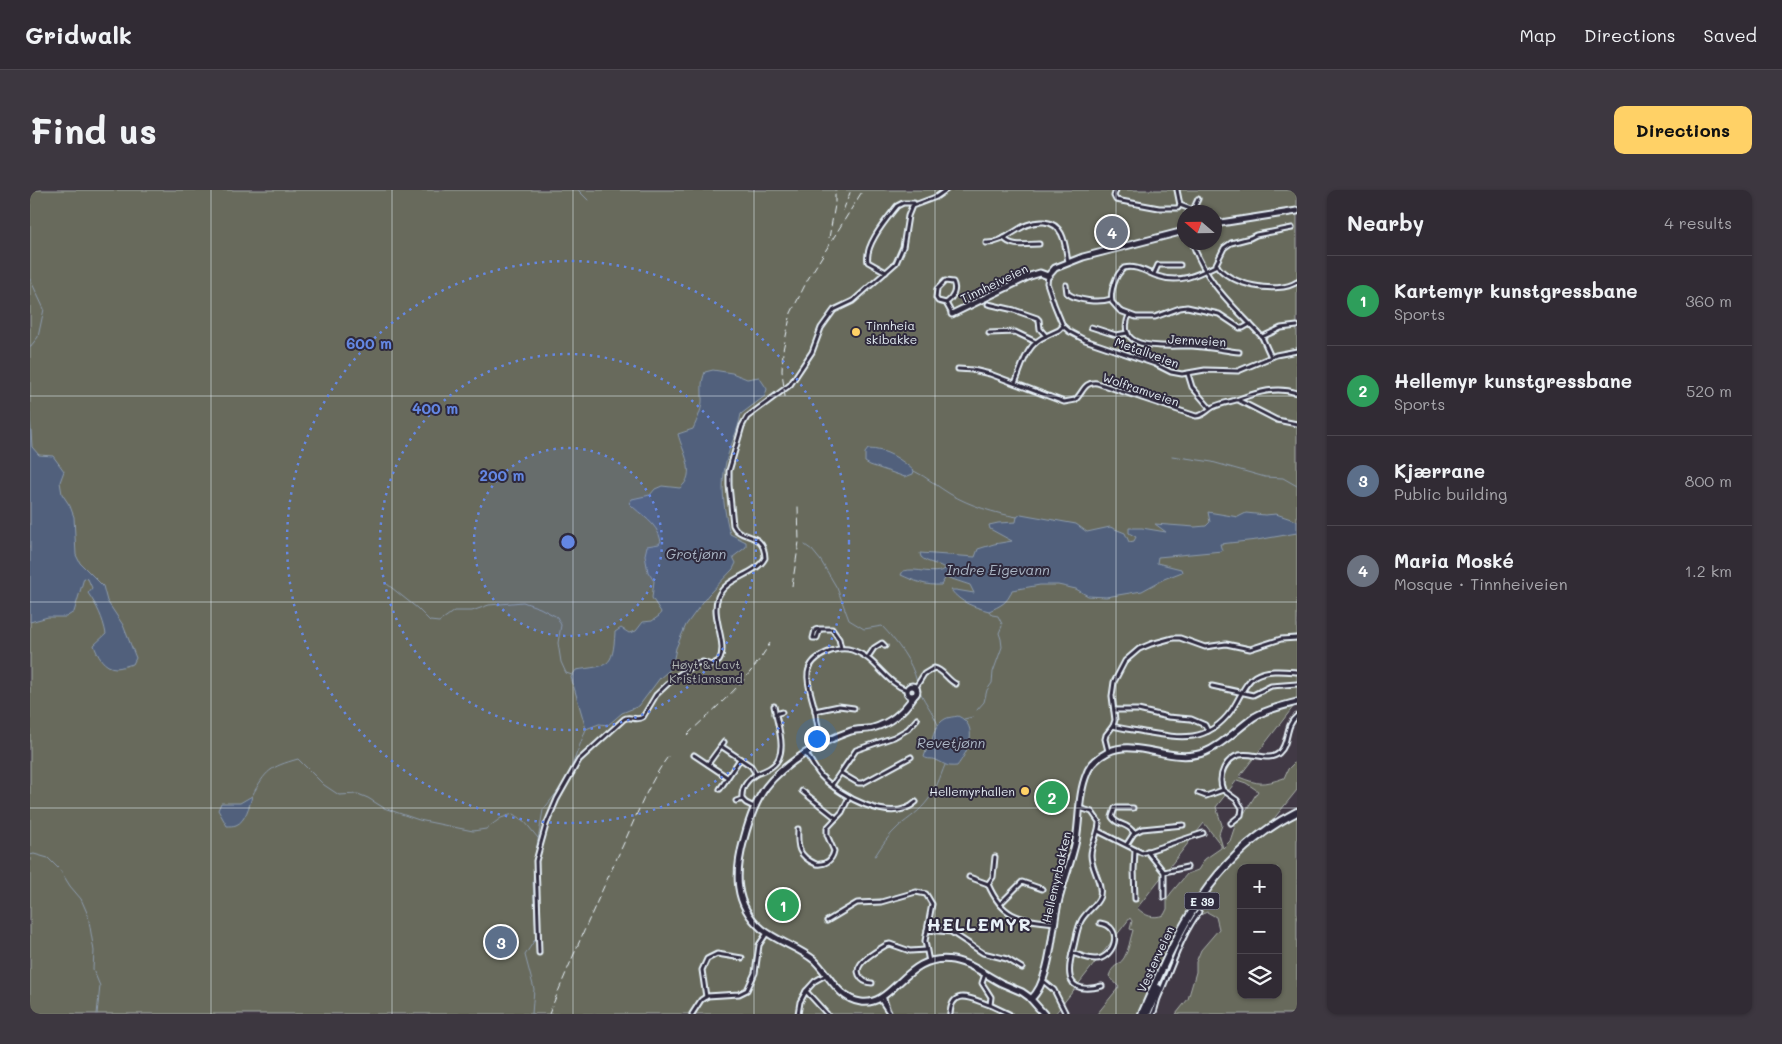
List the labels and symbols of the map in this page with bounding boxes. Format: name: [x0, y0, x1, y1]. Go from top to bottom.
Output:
north arrow: [1177, 205, 1222, 250]
pin: 4: [1096, 213, 1128, 251]
street label: Tinnheiveien: [958, 260, 1030, 306]
place label: Tinnheia skibakke: [866, 317, 917, 347]
marker: Tinnheia skibakke: [850, 326, 862, 338]
street label: Jernveien: [1168, 330, 1226, 350]
text: 600 m: [346, 333, 392, 353]
street label: Metallveien: [1113, 333, 1181, 371]
street label: Wolframveien: [1101, 368, 1181, 410]
text: 400 m: [412, 398, 458, 418]
text: 200 m: [480, 465, 525, 485]
centre of rings: [559, 533, 577, 551]
water label: Grotjønn: [666, 544, 726, 563]
water label: Indre Eigevann: [946, 560, 1050, 579]
park label: Høyt & Lavt Kristiansand: [669, 656, 743, 686]
your location: [804, 726, 830, 752]
water label: Revetjønn: [917, 733, 985, 752]
pin: 2: [1036, 778, 1068, 816]
place label: Hellemyrhallen: [929, 783, 1015, 799]
marker: Hellemyrhallen: [1019, 785, 1031, 797]
street label: Hellemyrbakken: [1038, 830, 1074, 924]
pin: 1: [767, 886, 799, 924]
road number: E 39: [1184, 892, 1220, 909]
district label: HELLEMYR: [926, 912, 1032, 936]
pin: 3: [485, 923, 517, 961]
street label: Vesterveien: [1133, 923, 1177, 995]

